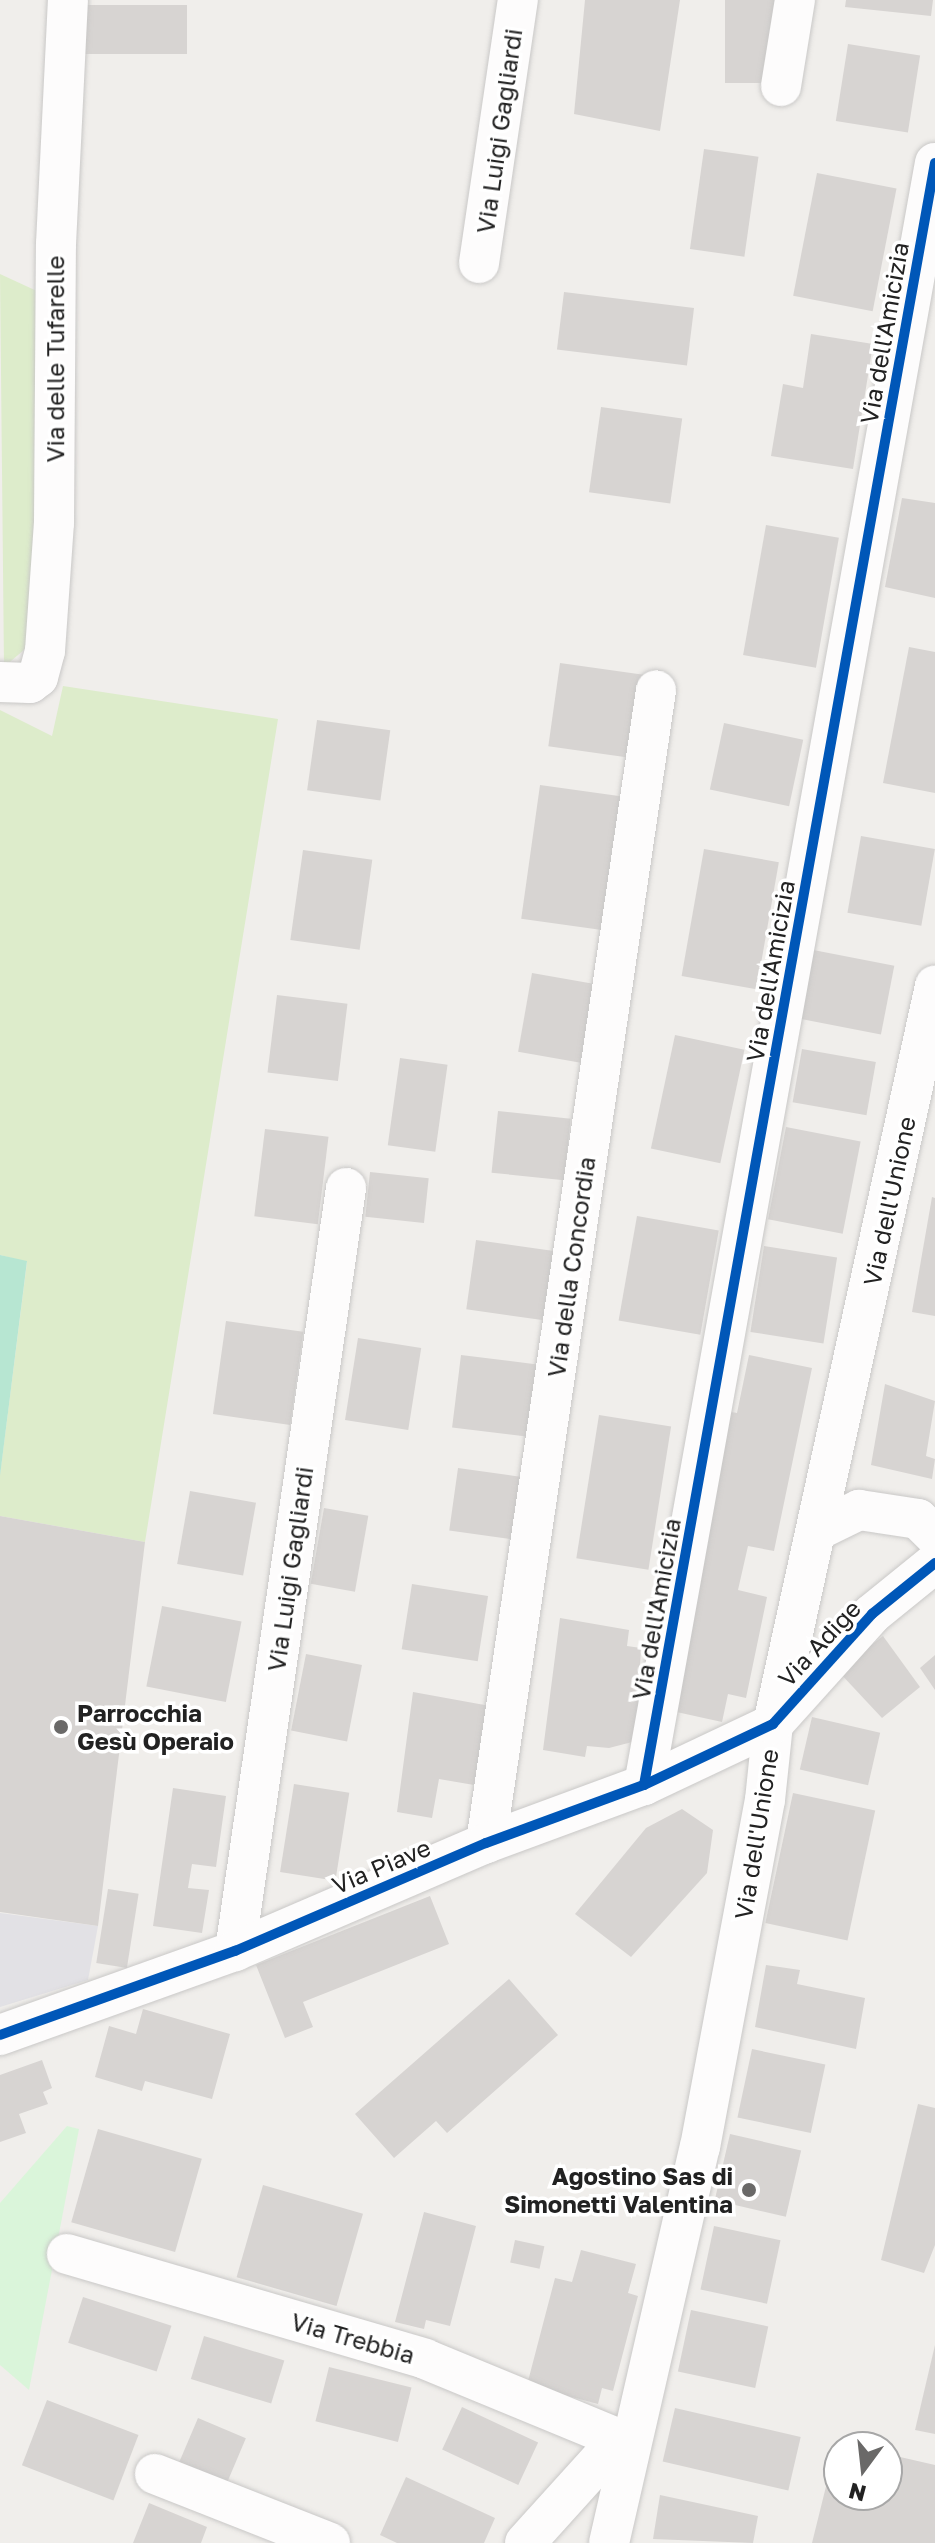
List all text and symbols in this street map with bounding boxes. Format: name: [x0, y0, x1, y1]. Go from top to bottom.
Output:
street label: Via Luigi Gagliardi: [470, 27, 528, 235]
street label: Via dell'Amicizia: [854, 240, 914, 426]
street label: Via delle Tufarelle: [41, 256, 69, 462]
street label: Via dell'Amicizia: [740, 878, 800, 1064]
street label: Via dell'Unione: [857, 1114, 921, 1288]
street label: Via della Concordia: [541, 1155, 601, 1379]
street label: Via Luigi Gagliardi: [261, 1465, 319, 1673]
street label: Via dell'Amicizia: [626, 1516, 686, 1702]
street label: Via Adige: [772, 1594, 866, 1692]
place label: Parrocchia Gesù Operaio: [77, 1699, 234, 1755]
marker: Parrocchia Gesù Operaio: [52, 1718, 70, 1736]
street label: Via dell'Unione: [728, 1747, 784, 1921]
street label: Via Piave: [327, 1832, 435, 1900]
place label: Agostino Sas di Simonetti Valentina: [504, 2162, 733, 2218]
marker: Agostino Sas di Simonetti Valentina: [740, 2181, 758, 2199]
street label: Via Trebbia: [288, 2307, 418, 2369]
north arrow: [823, 2431, 903, 2511]
text: N: [846, 2478, 869, 2508]

